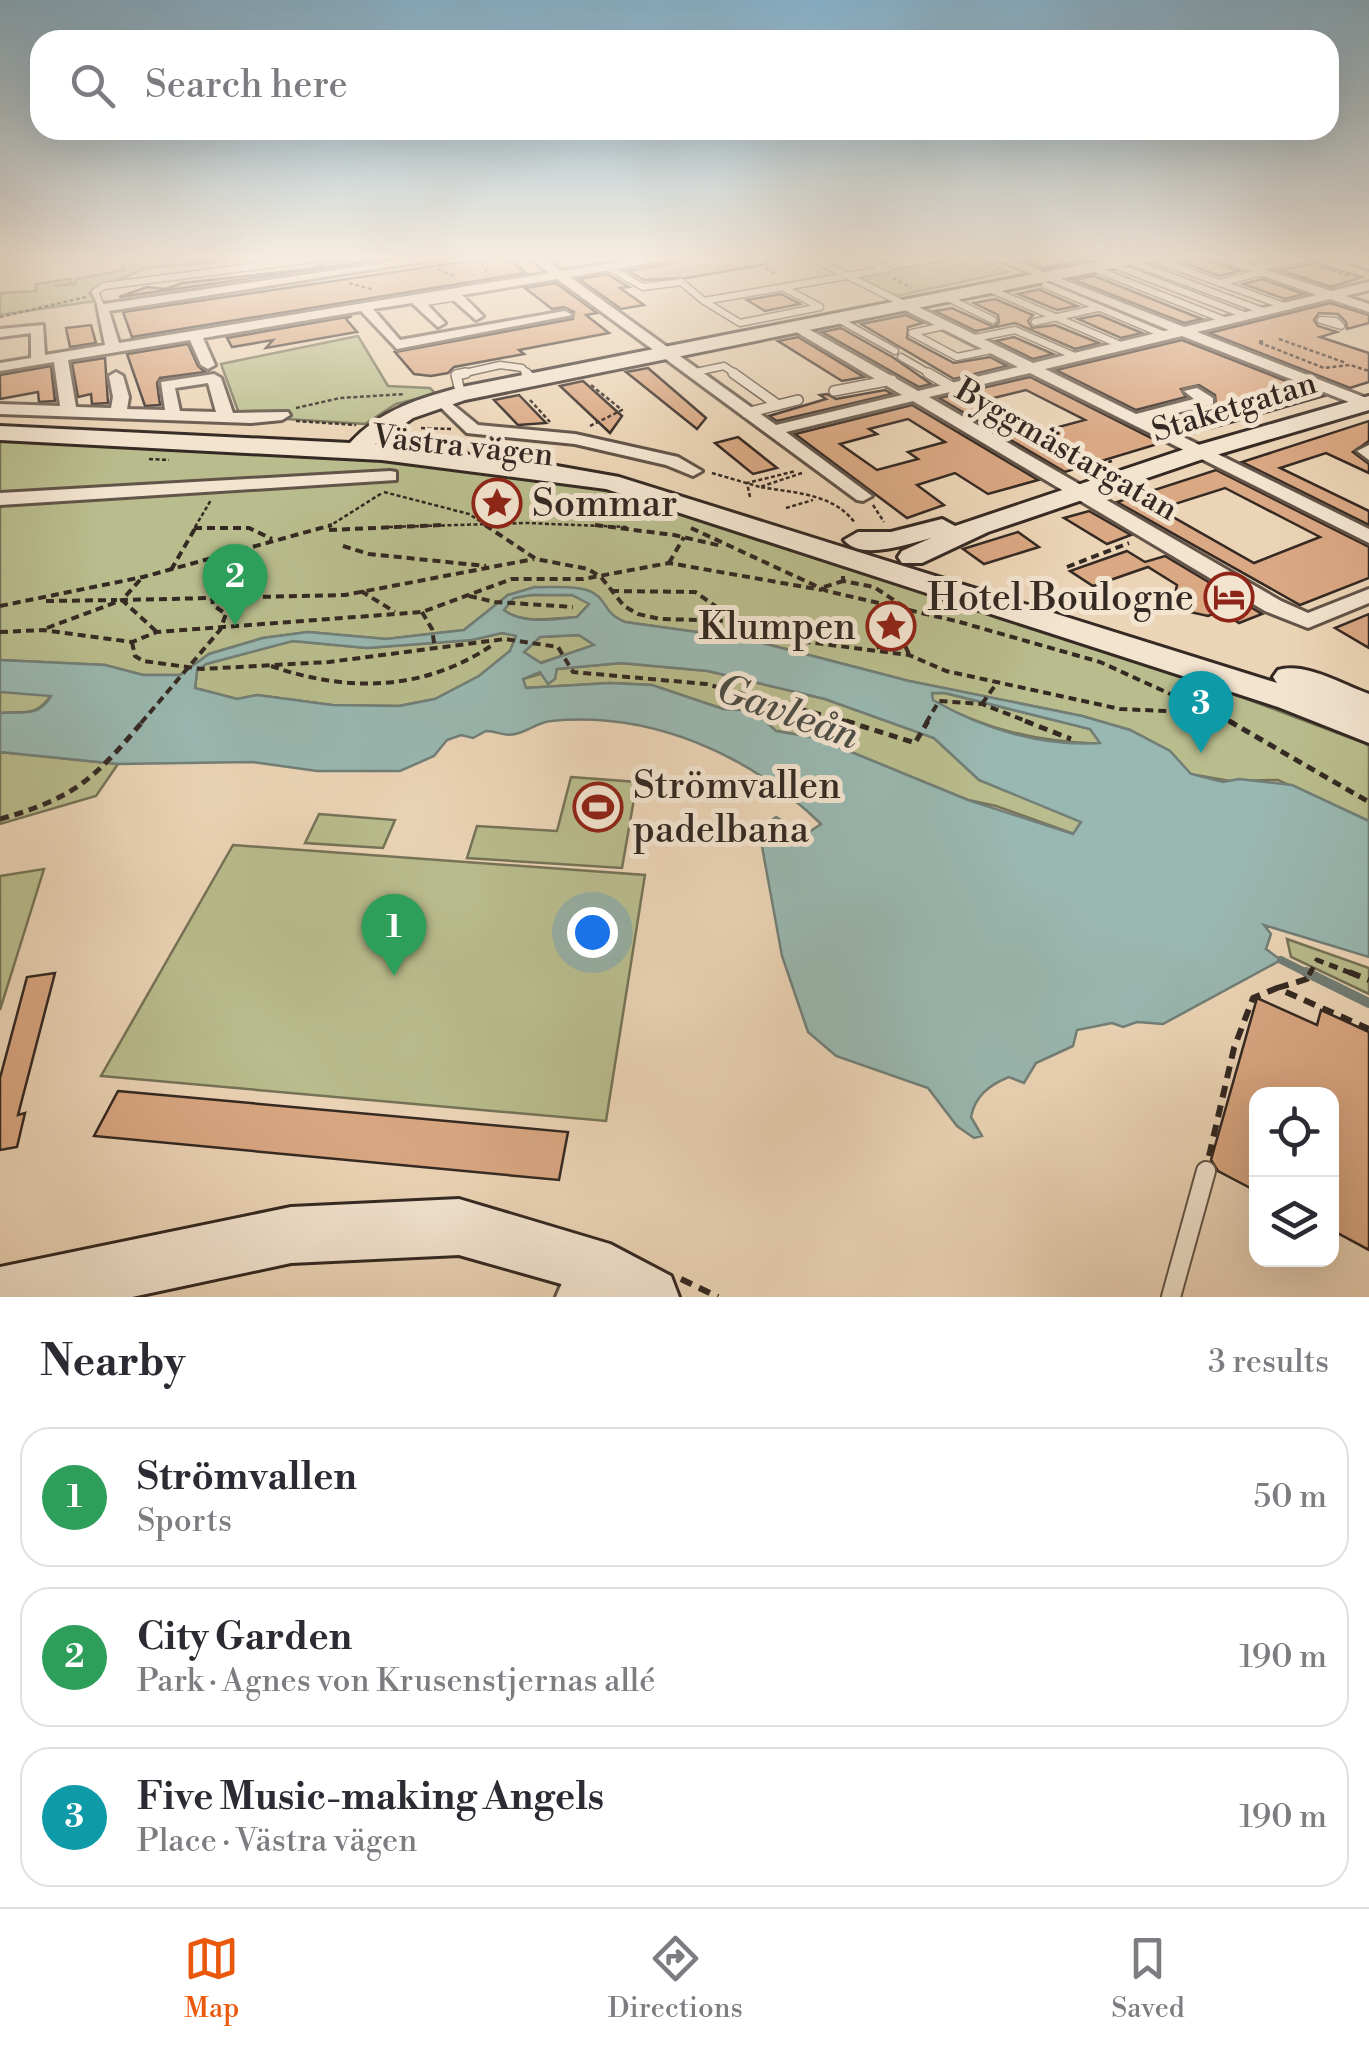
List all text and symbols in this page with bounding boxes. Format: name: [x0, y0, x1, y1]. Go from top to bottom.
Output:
search box: [30, 30, 1339, 140]
icon: search: [65, 58, 120, 113]
text: Search here: [145, 62, 348, 109]
street label: Staketgatan: [1147, 363, 1322, 451]
street label: Byggmästargatan: [947, 370, 1185, 530]
street label: Västra vägen: [369, 416, 555, 475]
place icon: Sommar: [471, 477, 523, 529]
place label: Sommar: [532, 481, 677, 528]
pin: 2: [202, 544, 268, 626]
hotel icon: Hotel Boulogne: [1203, 571, 1255, 623]
place label: Hotel Boulogne: [927, 575, 1194, 622]
place icon: Klumpen: [865, 600, 917, 652]
place label: Klumpen: [698, 604, 856, 651]
water label: Gavleån: [709, 664, 866, 762]
pin: 3: [1168, 670, 1234, 753]
place label: Strömvallen padelbana: [633, 763, 841, 854]
sports icon: Strömvallen padelbana: [572, 781, 624, 833]
pin: 1: [362, 894, 426, 976]
your location: [567, 907, 618, 958]
map controls: [1249, 1087, 1339, 1267]
button: locate: [1249, 1087, 1339, 1177]
button: layers: [1249, 1177, 1339, 1267]
text: Nearby: [40, 1336, 185, 1389]
text: 3 results: [1208, 1342, 1329, 1382]
text: Strömvallen: [137, 1454, 357, 1501]
text: 1: [67, 1477, 82, 1517]
text: 50 m: [1254, 1477, 1327, 1517]
text: Sports: [137, 1501, 232, 1541]
text: City Garden: [137, 1614, 352, 1661]
text: 2: [64, 1637, 85, 1677]
text: 190 m: [1239, 1637, 1327, 1677]
text: Park · Agnes von Krusenstjernas allé: [137, 1661, 656, 1701]
text: Five Music-making Angels: [137, 1774, 604, 1821]
text: 3: [65, 1797, 84, 1837]
text: 190 m: [1239, 1797, 1327, 1837]
text: Place · Västra vägen: [137, 1821, 417, 1861]
tab: Map: [184, 1931, 239, 2026]
tab: Directions: [608, 1931, 743, 2026]
tab: Saved: [1111, 1931, 1185, 2026]

